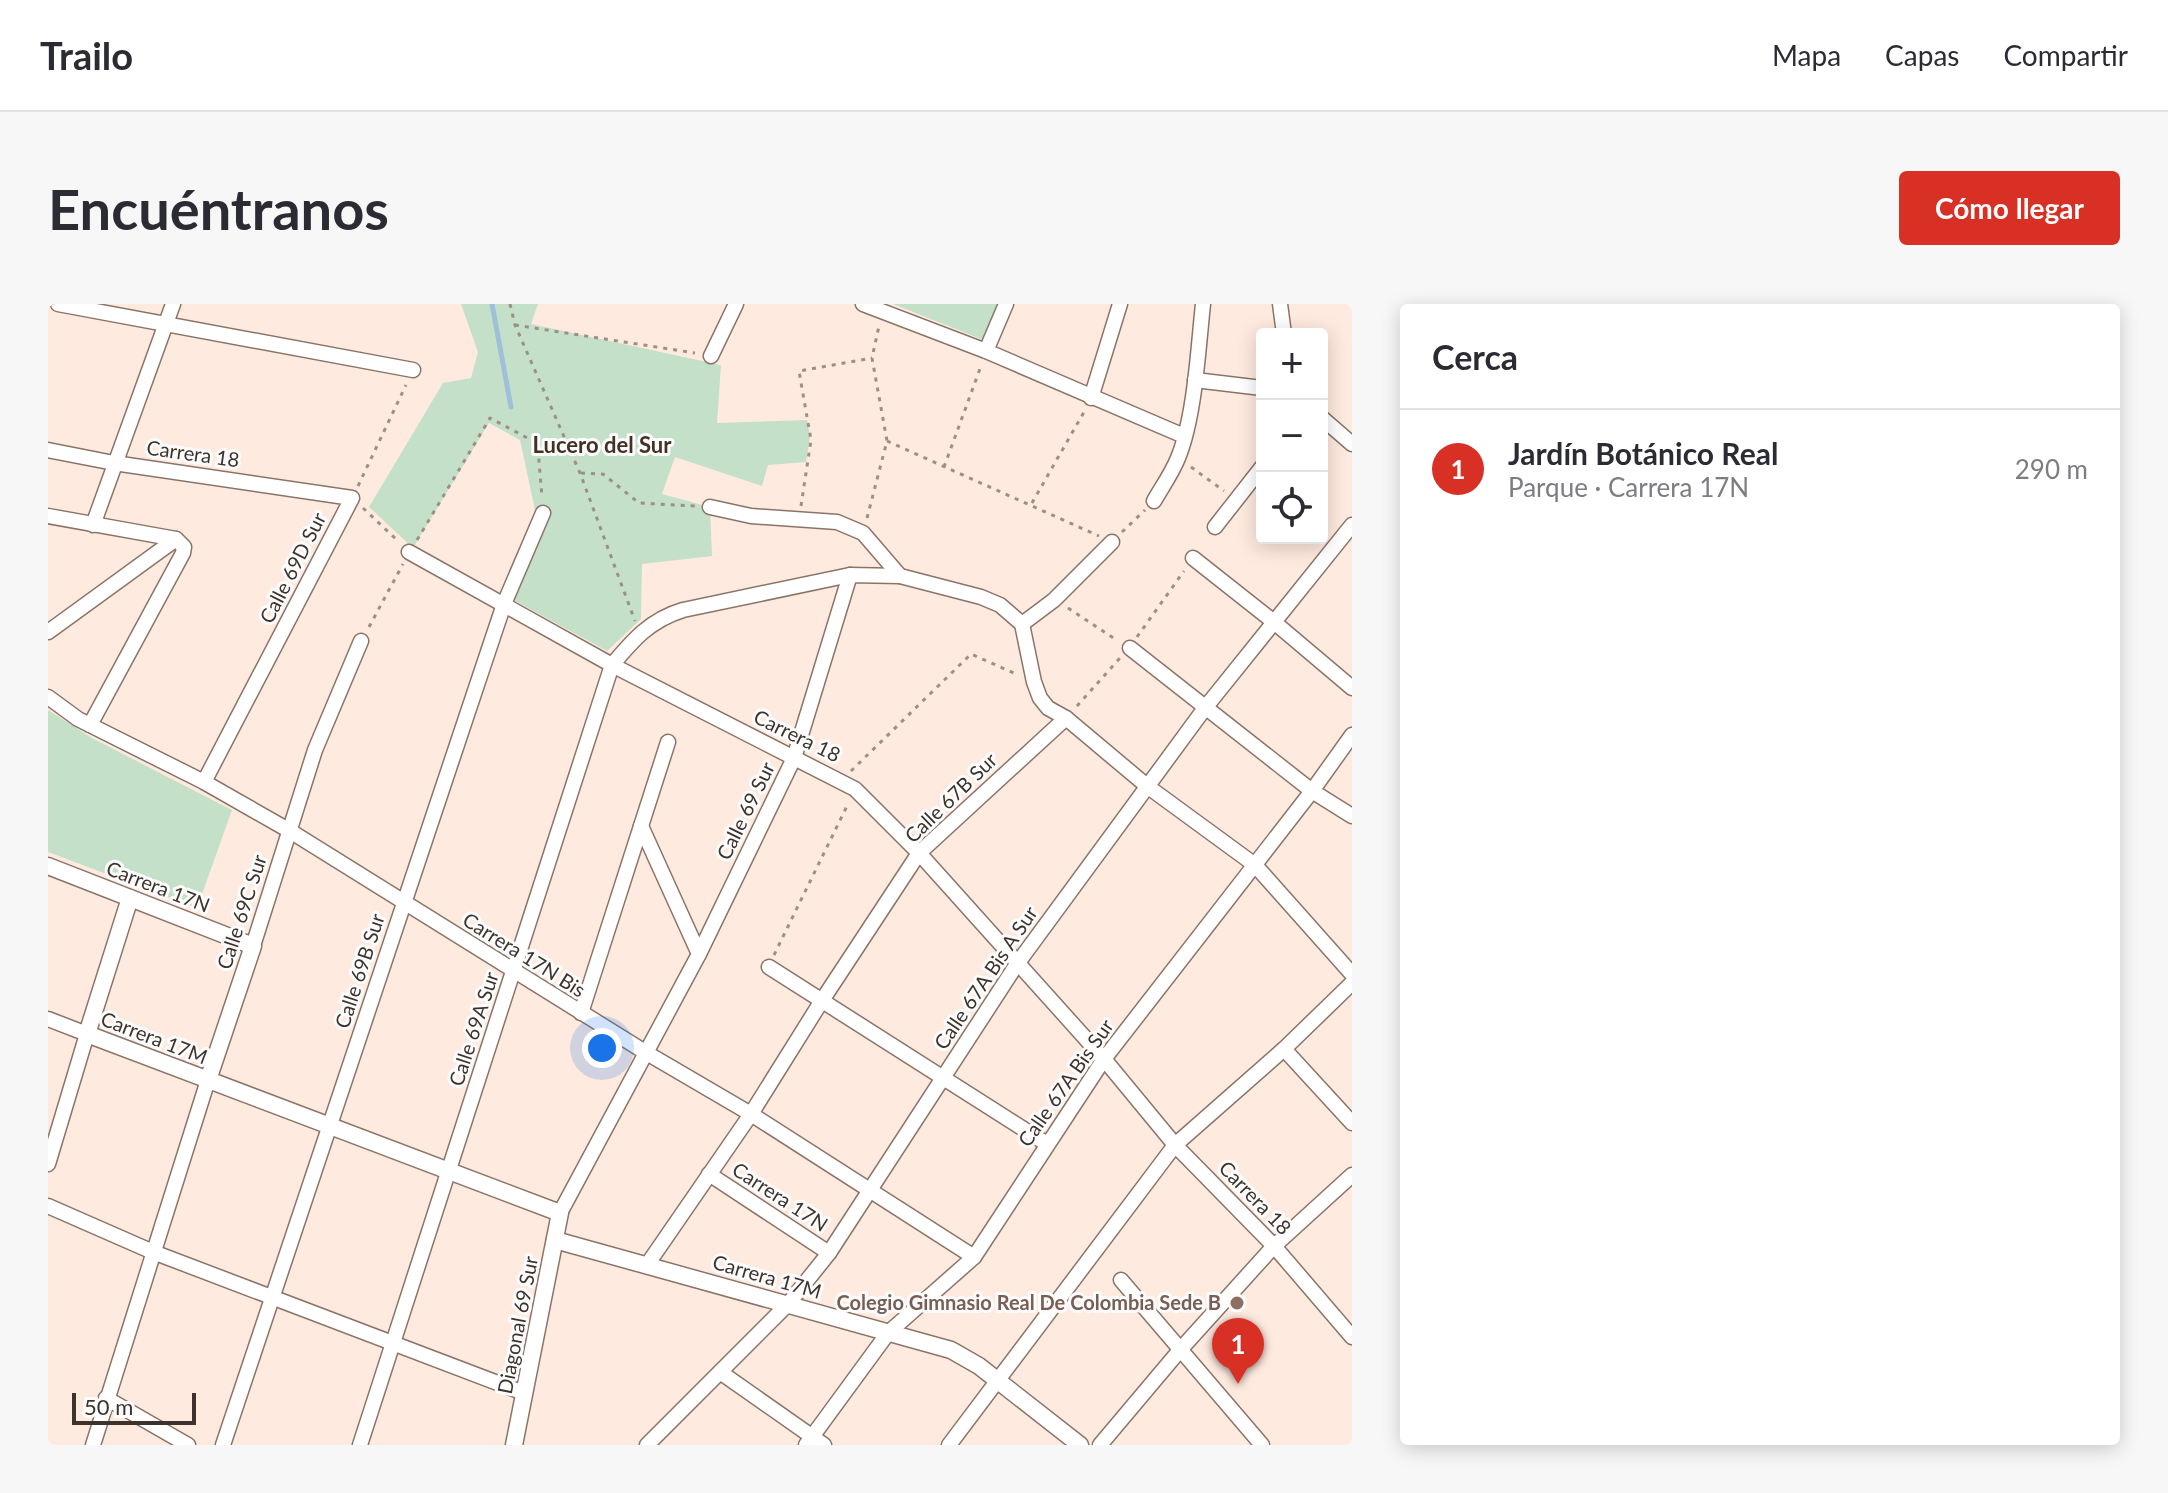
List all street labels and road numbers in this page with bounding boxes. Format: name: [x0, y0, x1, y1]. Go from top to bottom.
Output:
street label: Carrera 18: [145, 435, 241, 471]
street label: Calle 69D Sur: [254, 508, 331, 627]
street label: Carrera 18: [750, 704, 845, 766]
street label: Calle 67B Sur: [899, 747, 1002, 847]
street label: Calle 69 Sur: [711, 757, 779, 863]
street label: Calle 69C Sur: [211, 851, 271, 972]
street label: Carrera 17N: [103, 855, 213, 917]
street label: Calle 67A Bis A Sur: [928, 901, 1042, 1054]
street label: Carrera 17N Bis: [459, 907, 590, 1001]
street label: Calle 69B Sur: [329, 910, 389, 1031]
street label: Calle 69A Sur: [443, 968, 503, 1089]
street label: Carrera 17M: [98, 1006, 211, 1068]
street label: Calle 67A Bis Sur: [1012, 1014, 1118, 1151]
street label: Carrera 18: [1215, 1155, 1297, 1239]
street label: Carrera 17N: [728, 1157, 833, 1236]
street label: Carrera 17M: [710, 1249, 824, 1303]
street label: Diagonal 69 Sur: [492, 1253, 542, 1396]

